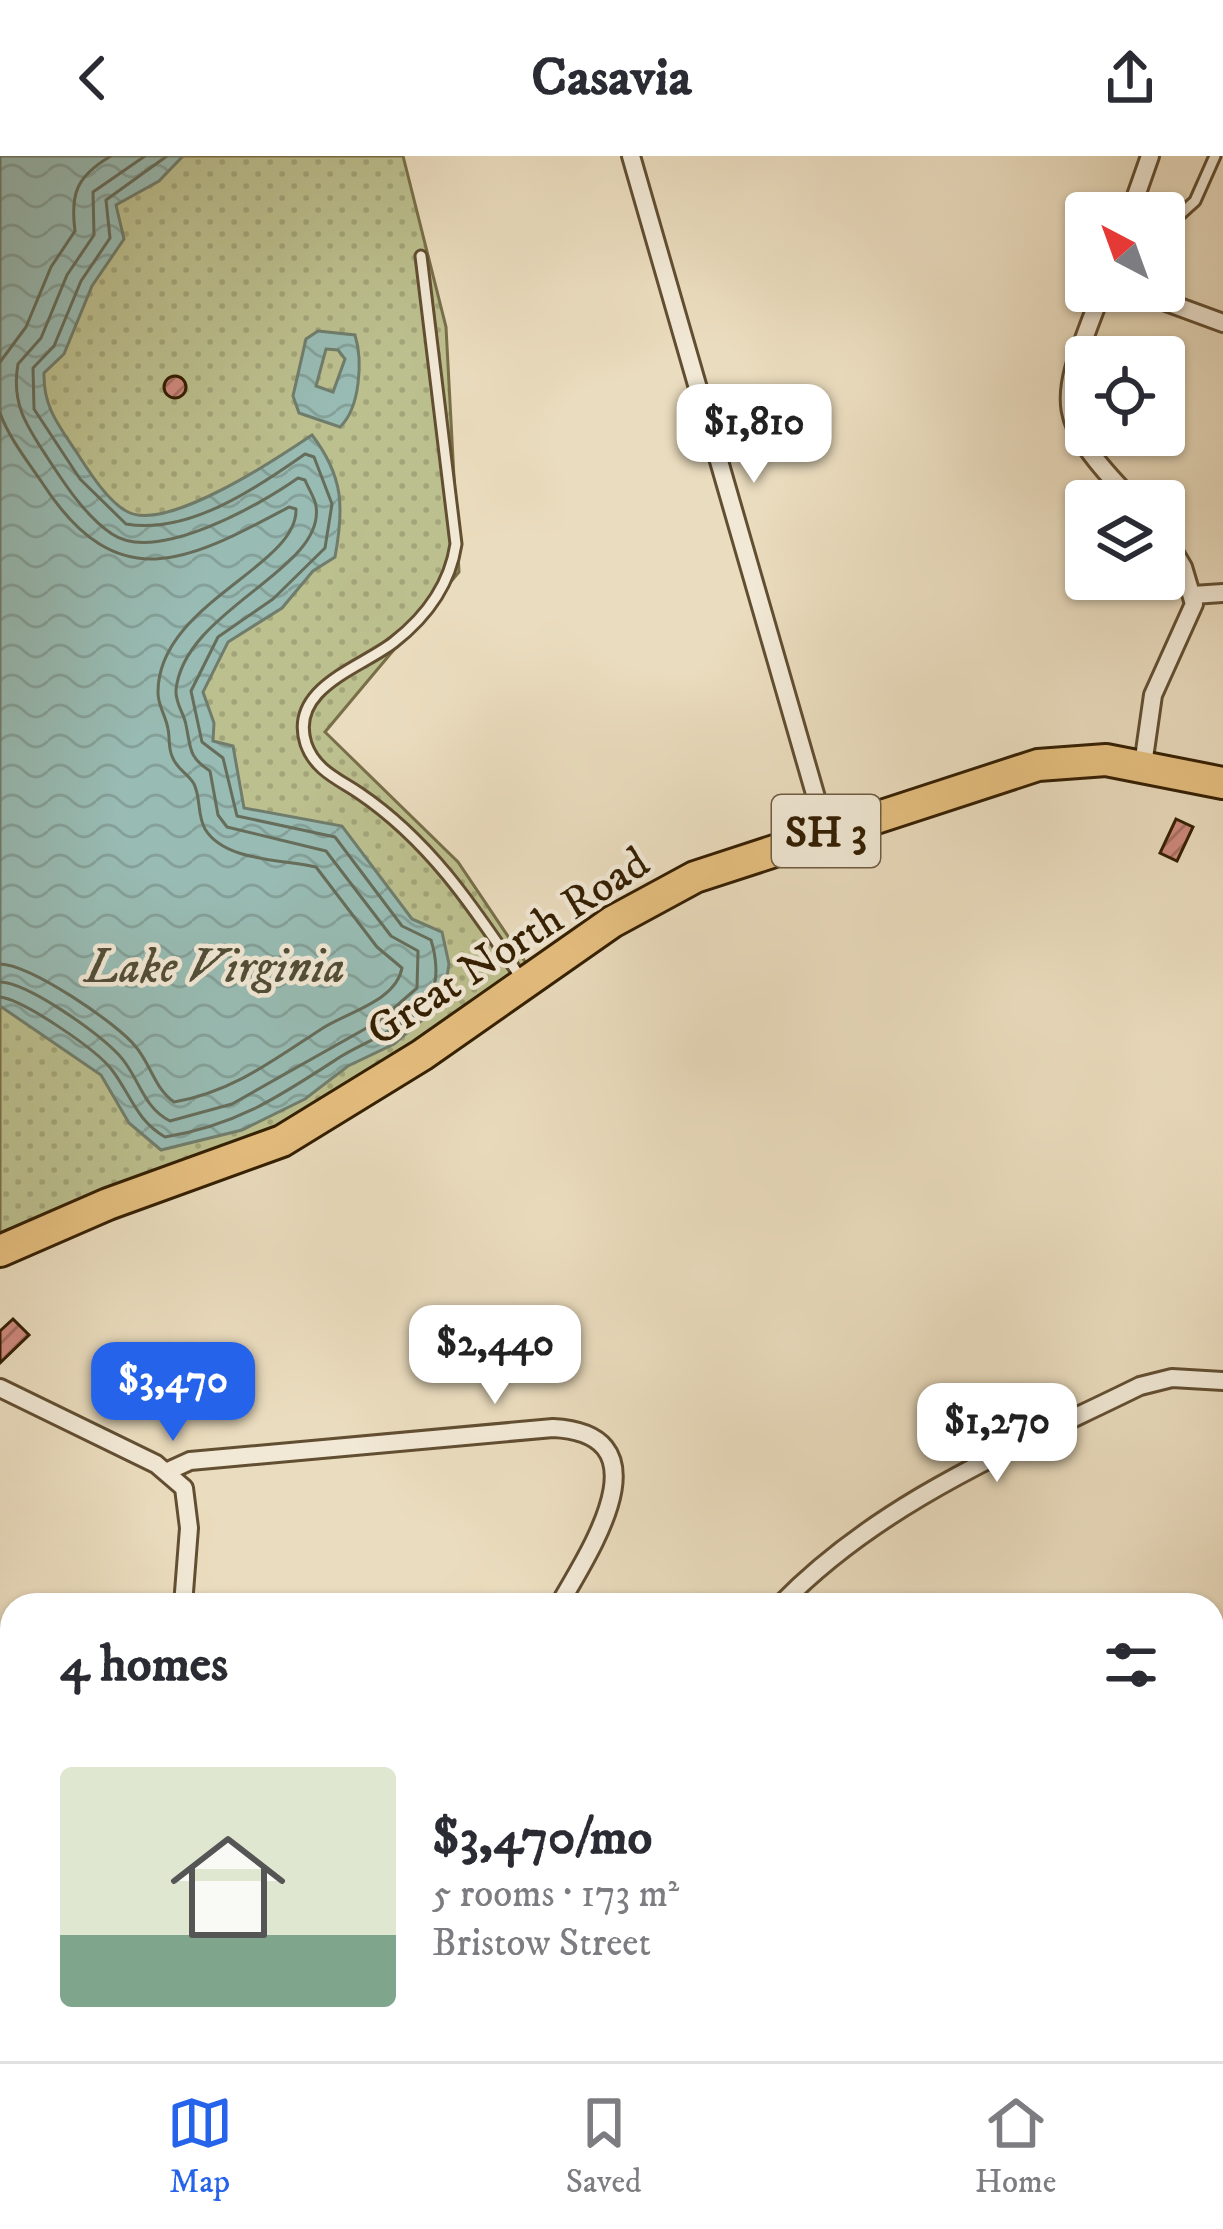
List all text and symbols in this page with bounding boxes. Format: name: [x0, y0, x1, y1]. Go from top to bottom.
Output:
icon: back: [60, 45, 126, 111]
text: Casavia: [531, 45, 692, 112]
icon: share: [1097, 45, 1163, 111]
north arrow: [1065, 192, 1185, 312]
map controls: [1065, 192, 1185, 600]
button: locate: [1065, 336, 1185, 456]
pin: $1,810: [656, 384, 852, 486]
text: $1,810: [704, 398, 804, 447]
button: layers: [1065, 480, 1185, 600]
road number: SH 3: [772, 795, 880, 867]
street label: Great North Road: [357, 835, 661, 1060]
water label: Lake Virginia: [82, 938, 345, 998]
pin: $2,440: [397, 1305, 593, 1407]
text: $2,440: [436, 1319, 554, 1368]
pin: $3,470: [75, 1342, 271, 1444]
text: $3,470: [118, 1356, 228, 1405]
pin: $1,270: [899, 1383, 1095, 1485]
text: $1,270: [944, 1397, 1050, 1446]
icon: filters: [1098, 1632, 1164, 1698]
text: 4 homes: [60, 1633, 228, 1697]
text: $3,470/mo: [432, 1806, 652, 1870]
icon: home: [156, 1815, 300, 1959]
text: 5 rooms · 173 m²: [432, 1870, 679, 1919]
text: Bristow Street: [432, 1919, 651, 1968]
tab: Map: [167, 2090, 233, 2203]
tab: Saved: [566, 2090, 642, 2203]
tab: Home: [975, 2090, 1056, 2203]

